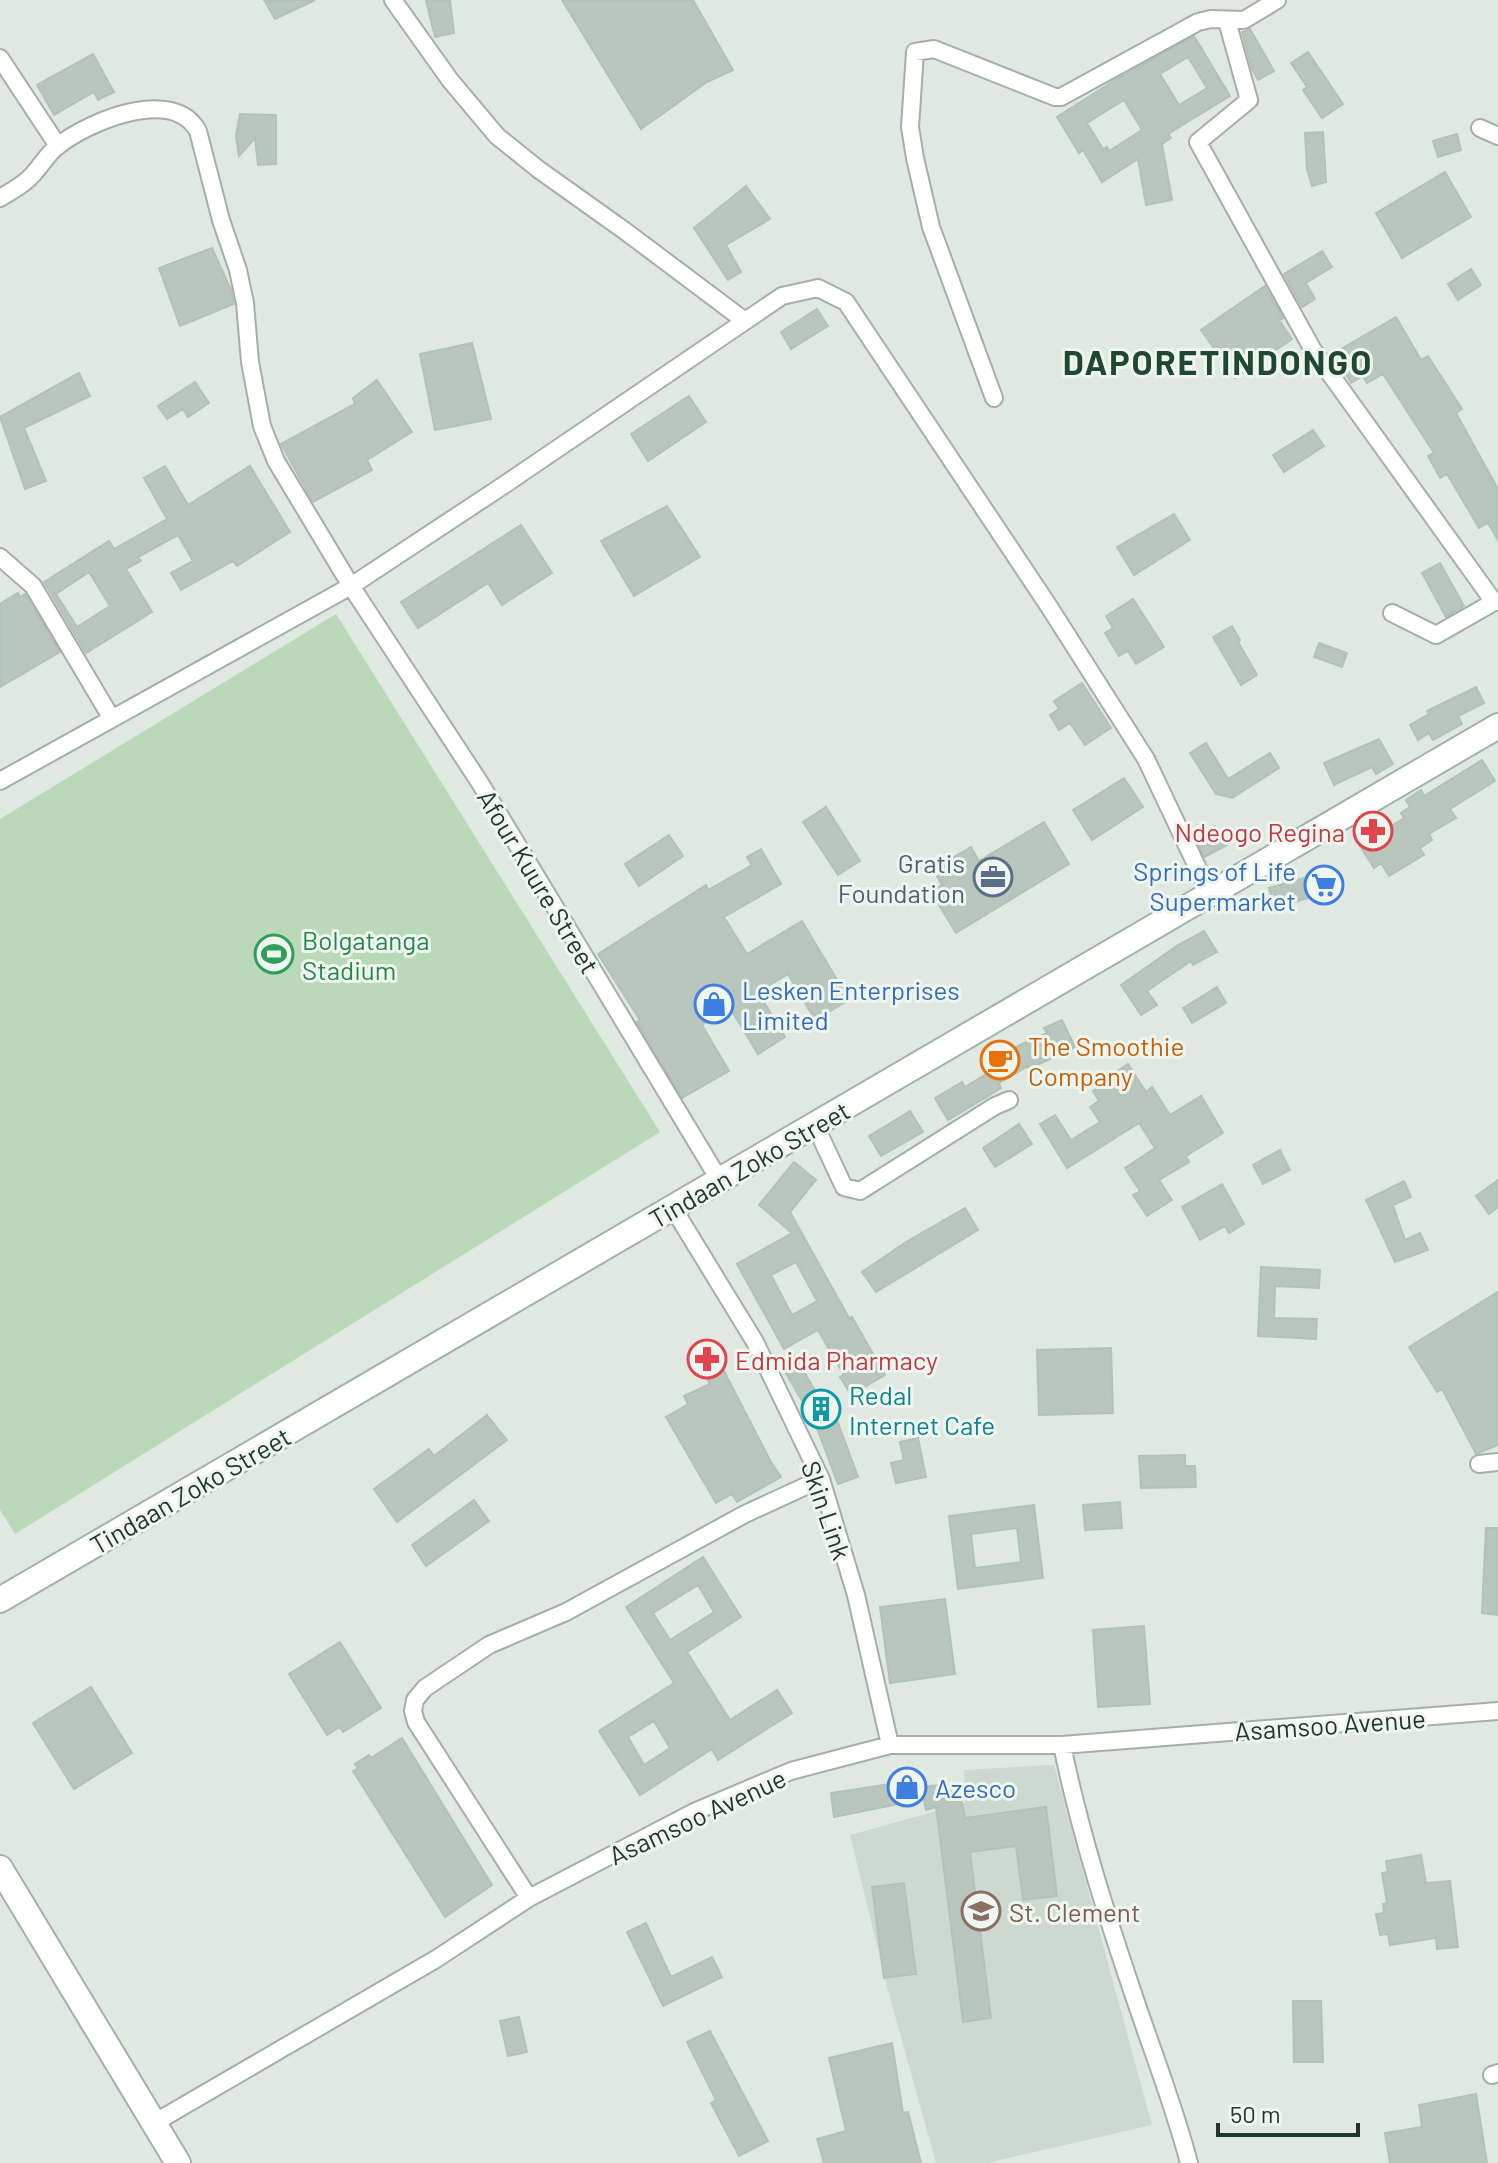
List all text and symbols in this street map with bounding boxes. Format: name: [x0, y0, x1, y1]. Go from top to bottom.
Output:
district label: DAPORETINDONGO: [1063, 341, 1373, 382]
street label: Afour Kuure Street: [472, 783, 606, 979]
pharmacy icon: Ndeogo Regina: [1352, 810, 1394, 852]
place label: Ndeogo Regina: [1174, 816, 1345, 847]
place label: Gratis Foundation: [838, 847, 965, 908]
place label: Springs of Life Supermarket: [1133, 855, 1296, 916]
office icon: Gratis Foundation: [972, 856, 1014, 898]
supermarket icon: Springs of Life Supermarket: [1303, 864, 1345, 906]
place label: Bolgatanga Stadium: [302, 924, 430, 985]
sports icon: Bolgatanga Stadium: [253, 933, 295, 975]
place label: Lesken Enterprises Limited: [742, 974, 960, 1035]
shop icon: Lesken Enterprises Limited: [693, 983, 735, 1025]
place label: The Smoothie Company: [1028, 1030, 1184, 1091]
cafe icon: The Smoothie Company: [979, 1039, 1021, 1081]
street label: Tindaan Zoko Street: [643, 1094, 855, 1234]
pharmacy icon: Edmida Pharmacy: [686, 1338, 728, 1380]
place label: Edmida Pharmacy: [735, 1344, 938, 1375]
place label: Redal Internet Cafe: [849, 1379, 995, 1440]
building icon: Redal Internet Cafe: [800, 1388, 842, 1430]
street label: Tindaan Zoko Street: [84, 1420, 296, 1560]
street label: Skin Link: [796, 1457, 858, 1563]
street label: Asamsoo Avenue: [1233, 1702, 1427, 1746]
street label: Asamsoo Avenue: [604, 1761, 790, 1871]
shop icon: Azesco: [886, 1766, 928, 1808]
place label: Azesco: [935, 1772, 1016, 1803]
school or university icon: St. Clement: [960, 1890, 1002, 1932]
place label: St. Clement: [1009, 1896, 1140, 1927]
scale bar: [1218, 2087, 1358, 2137]
text: 50 m: [1230, 2099, 1281, 2128]

